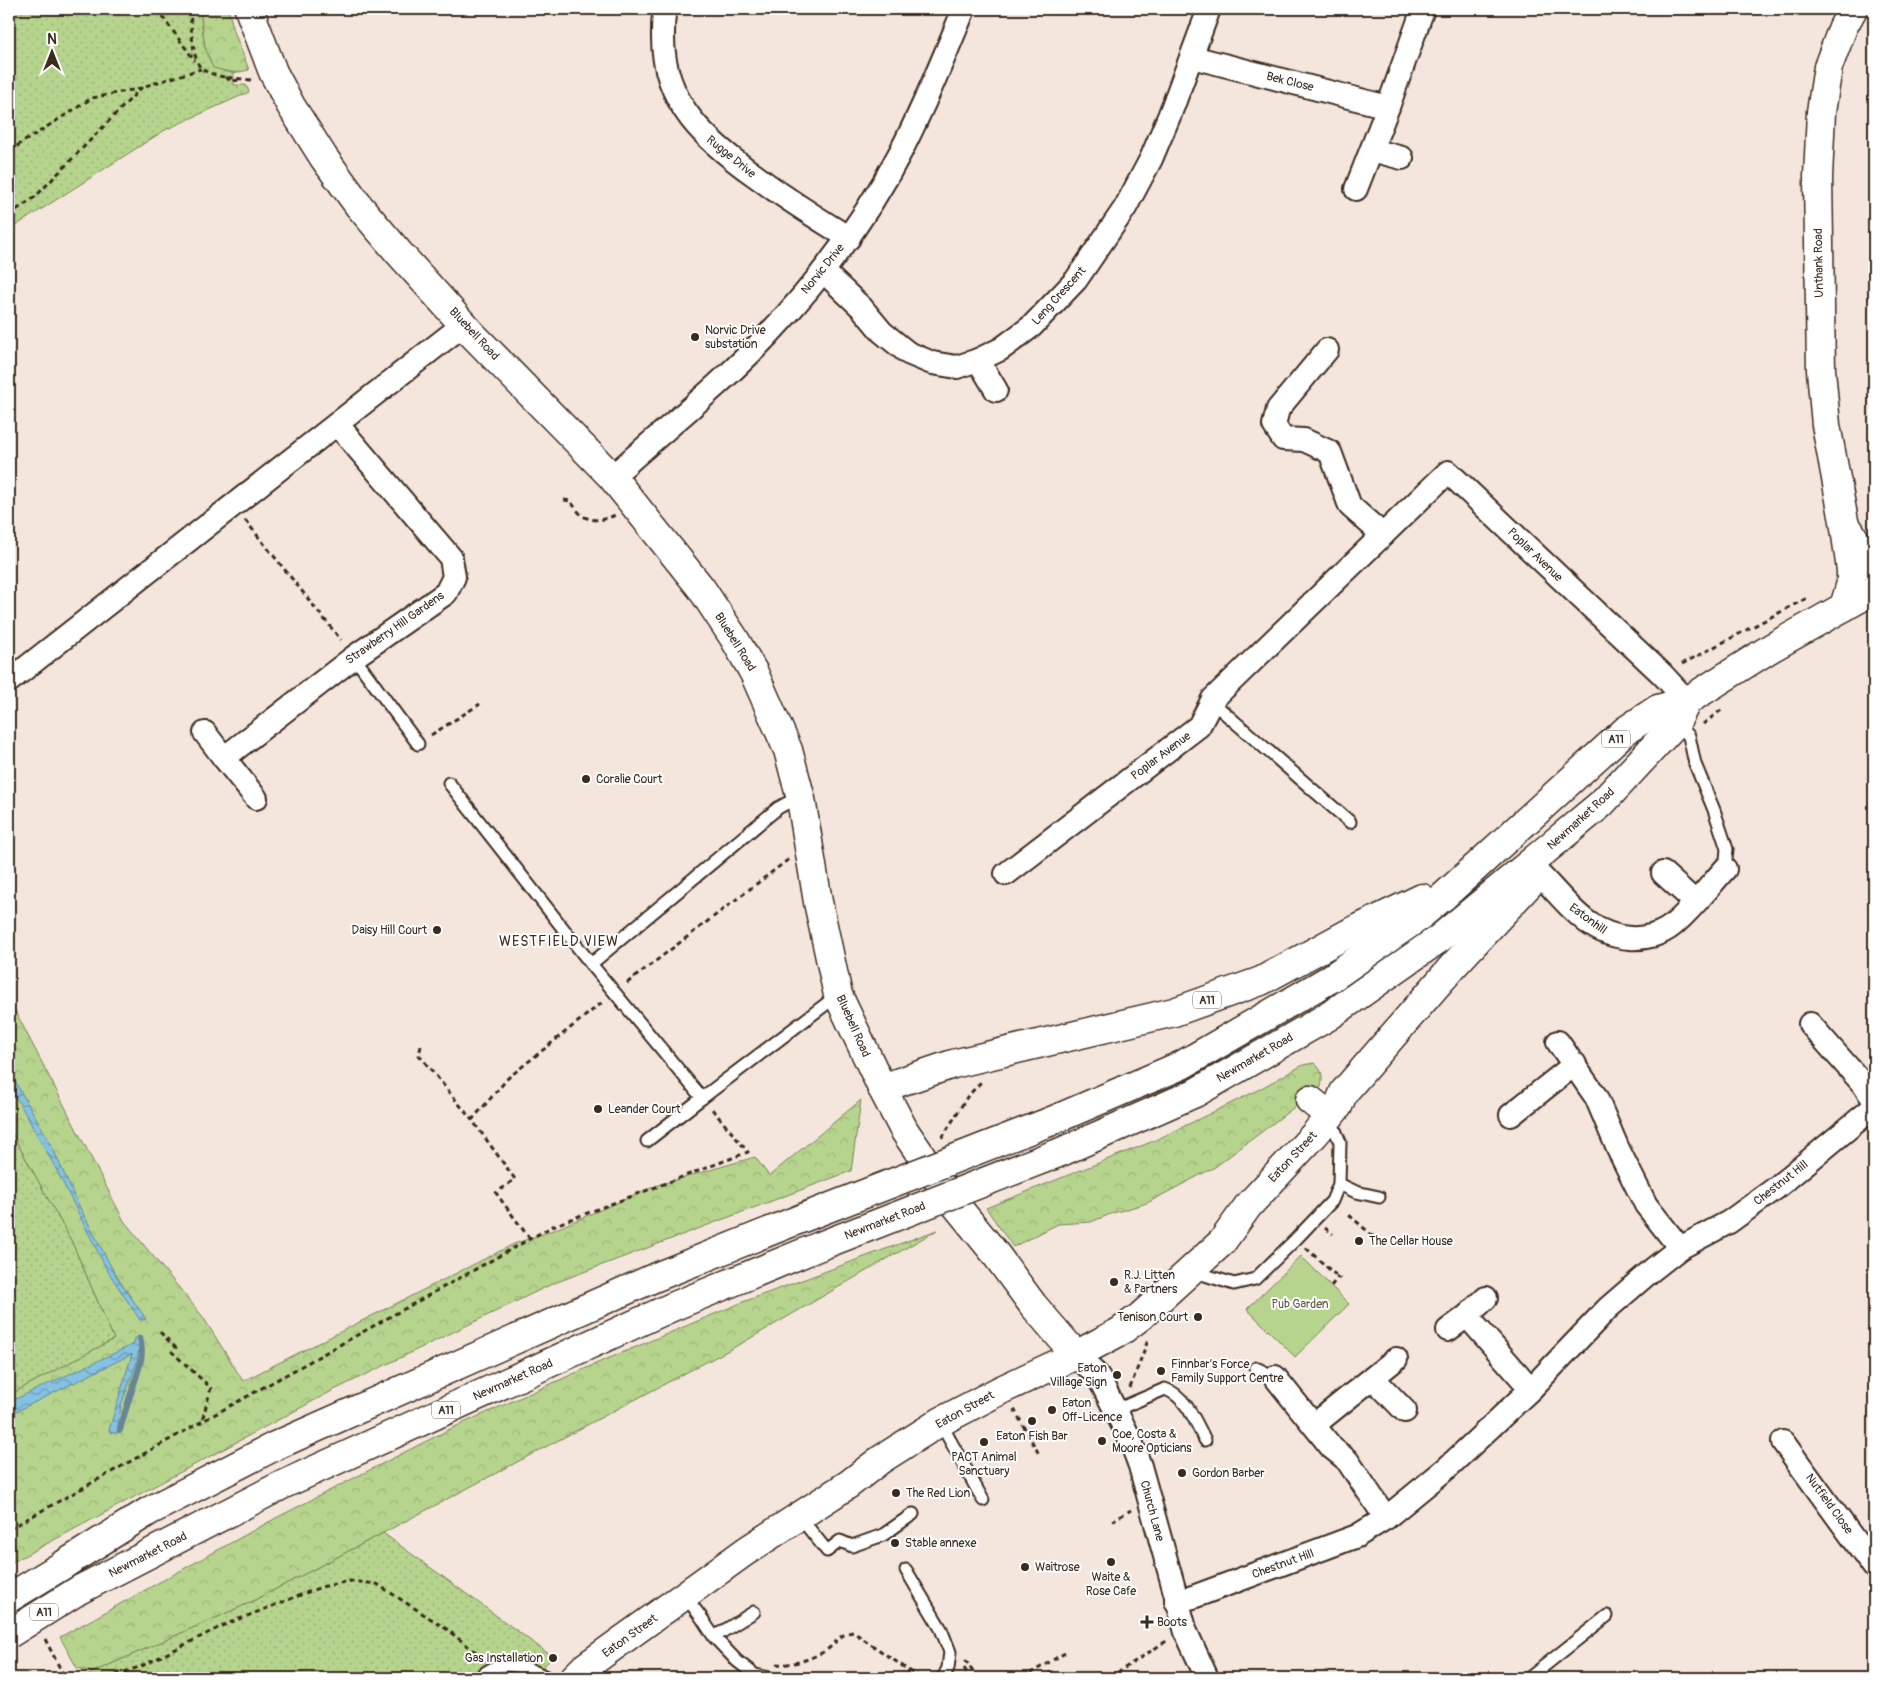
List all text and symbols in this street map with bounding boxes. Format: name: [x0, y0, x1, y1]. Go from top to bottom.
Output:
north arrow: [28, 28, 78, 78]
text: N: [47, 31, 57, 48]
street label: Bek Close: [1265, 69, 1315, 95]
street label: Rugge Drive: [703, 133, 759, 182]
street label: Unthank Road: [1811, 228, 1827, 298]
street label: Norvic Drive: [798, 241, 848, 297]
street label: Leng Crescent: [1029, 263, 1089, 328]
street label: Bluebell Road: [446, 305, 502, 364]
place label: Norvic Drive substation: [705, 323, 766, 352]
marker: Norvic Drive substation: [689, 331, 701, 343]
street label: Poplar Avenue: [1504, 525, 1566, 585]
street label: Strawberry Hill Gardens: [343, 588, 448, 668]
street label: Bluebell Road: [711, 610, 759, 674]
street label: Poplar Avenue: [1128, 729, 1194, 783]
road number: A11: [1602, 731, 1630, 748]
place label: Coralie Court: [596, 772, 662, 787]
marker: Coralie Court: [580, 773, 592, 785]
street label: Newmarket Road: [1544, 785, 1618, 853]
street label: Eatonhill: [1566, 900, 1610, 938]
place label: Daisy Hill Court: [352, 923, 427, 938]
marker: Daisy Hill Court: [431, 924, 443, 936]
district label: WESTFIELD VIEW: [499, 933, 619, 950]
road number: A11: [1193, 992, 1221, 1008]
street label: Bluebell Road: [833, 993, 873, 1060]
street label: Newmarket Road: [1214, 1030, 1296, 1086]
place label: Leander Court: [608, 1102, 681, 1117]
marker: Leander Court: [592, 1103, 604, 1115]
street label: Eaton Street: [1265, 1128, 1321, 1186]
street label: Chestnut Hill: [1751, 1157, 1811, 1209]
street label: Newmarket Road: [842, 1199, 928, 1243]
place label: The Cellar House: [1369, 1234, 1453, 1249]
marker: The Cellar House: [1353, 1235, 1365, 1247]
place label: R.J. Litten & Partners: [1124, 1268, 1178, 1297]
marker: R.J. Litten & Partners: [1108, 1276, 1120, 1288]
park label: Pub Garden: [1271, 1297, 1329, 1312]
place label: Tenison Court: [1117, 1310, 1188, 1325]
marker: Tenison Court: [1192, 1311, 1204, 1323]
street label: Newmarket Road: [471, 1356, 555, 1404]
place label: Finnbar’s Force Family Support Centre: [1171, 1357, 1284, 1386]
place label: Eaton Village Sign: [1050, 1361, 1107, 1390]
marker: Finnbar’s Force Family Support Centre: [1155, 1365, 1167, 1377]
marker: Eaton Village Sign: [1111, 1369, 1123, 1381]
street label: Eaton Street: [933, 1388, 997, 1432]
place label: Eaton Off-Licence: [1062, 1396, 1122, 1425]
road number: A11: [432, 1402, 460, 1418]
marker: Eaton Off-Licence: [1046, 1404, 1058, 1416]
marker: Eaton Fish Bar: [1026, 1415, 1038, 1427]
place label: Coe, Costa & Moore Opticians: [1112, 1427, 1192, 1456]
place label: Eaton Fish Bar: [996, 1429, 1069, 1444]
marker: Coe, Costa & Moore Opticians: [1096, 1435, 1108, 1447]
marker: PACT Animal Sanctuary: [978, 1436, 990, 1448]
place label: PACT Animal Sanctuary: [951, 1450, 1017, 1479]
place label: Gordon Barber: [1192, 1466, 1265, 1481]
marker: Gordon Barber: [1176, 1467, 1188, 1479]
street label: Nutfield Close: [1802, 1471, 1856, 1537]
street label: Church Lane: [1137, 1479, 1167, 1543]
place label: The Red Lion: [906, 1486, 970, 1501]
marker: The Red Lion: [890, 1487, 902, 1499]
street label: Newmarket Road: [106, 1529, 190, 1581]
place label: Stable annexe: [905, 1536, 976, 1551]
marker: Stable annexe: [889, 1537, 901, 1549]
street label: Chestnut Hill: [1250, 1546, 1316, 1582]
marker: Waite & Rose Cafe: [1105, 1556, 1117, 1568]
place label: Waitrose: [1035, 1560, 1080, 1575]
marker: Waitrose: [1019, 1561, 1031, 1573]
place label: Waite & Rose Cafe: [1086, 1570, 1136, 1599]
road number: A11: [30, 1604, 58, 1620]
street label: Eaton Street: [599, 1611, 661, 1661]
place label: Boots: [1157, 1615, 1188, 1630]
marker: Boots: [1141, 1616, 1153, 1628]
place label: Gas Installation: [465, 1651, 543, 1666]
marker: Gas Installation: [547, 1652, 559, 1664]

